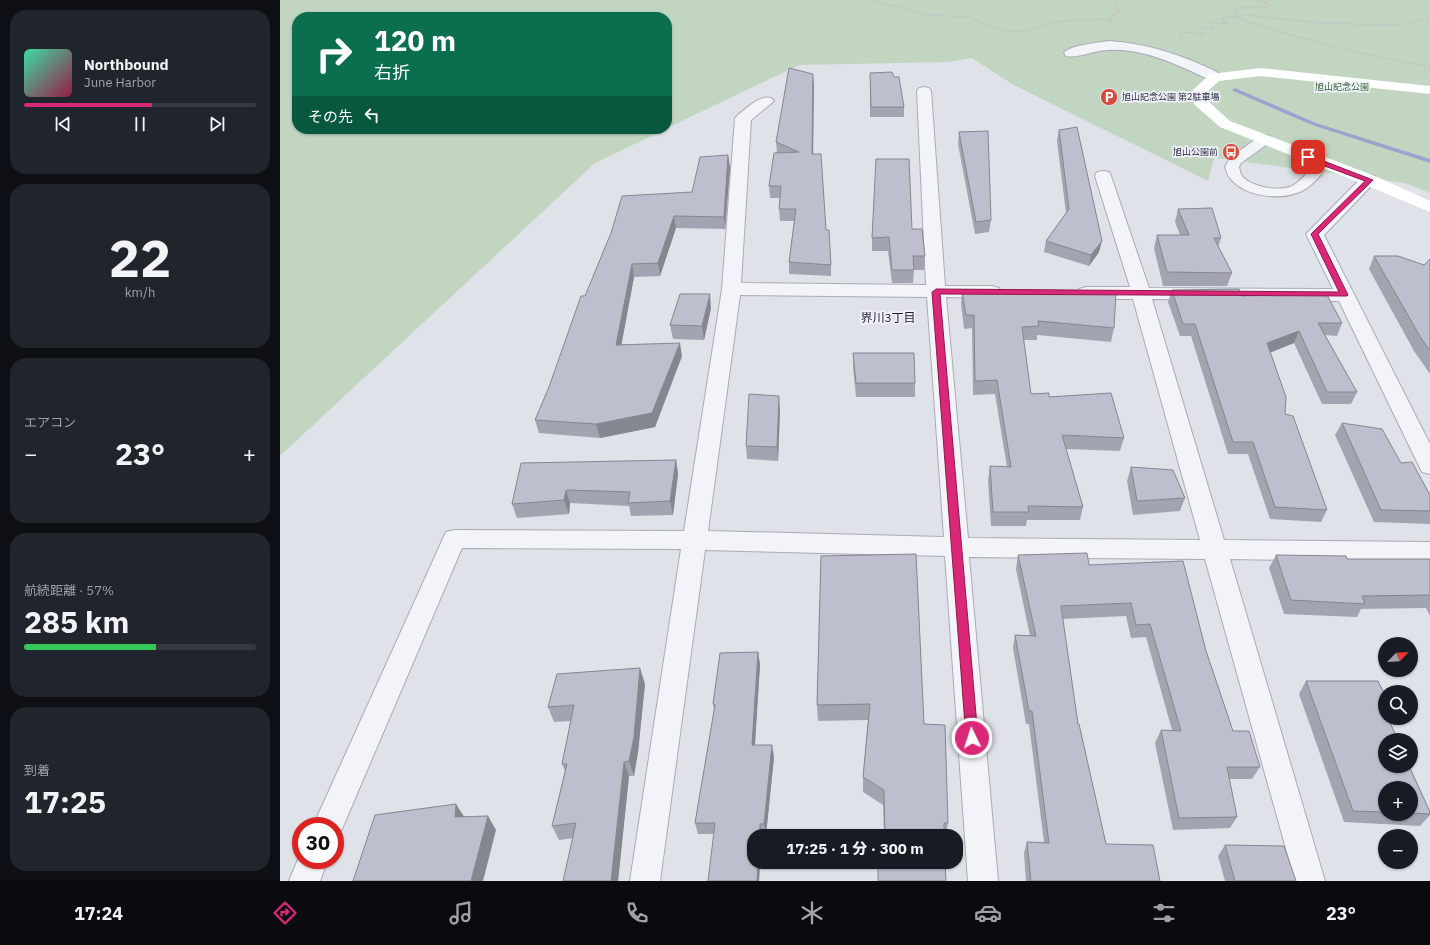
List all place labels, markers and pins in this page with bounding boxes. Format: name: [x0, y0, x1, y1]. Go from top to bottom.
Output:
parking icon: 旭山記念公園 第2駐車場: [1099, 87, 1119, 107]
place label: 旭山記念公園 第2駐車場: [1122, 91, 1220, 102]
pin: [1291, 140, 1325, 174]
bus stop icon: 旭山公園前: [1221, 142, 1241, 162]
place label: 旭山公園前: [1173, 146, 1218, 157]

